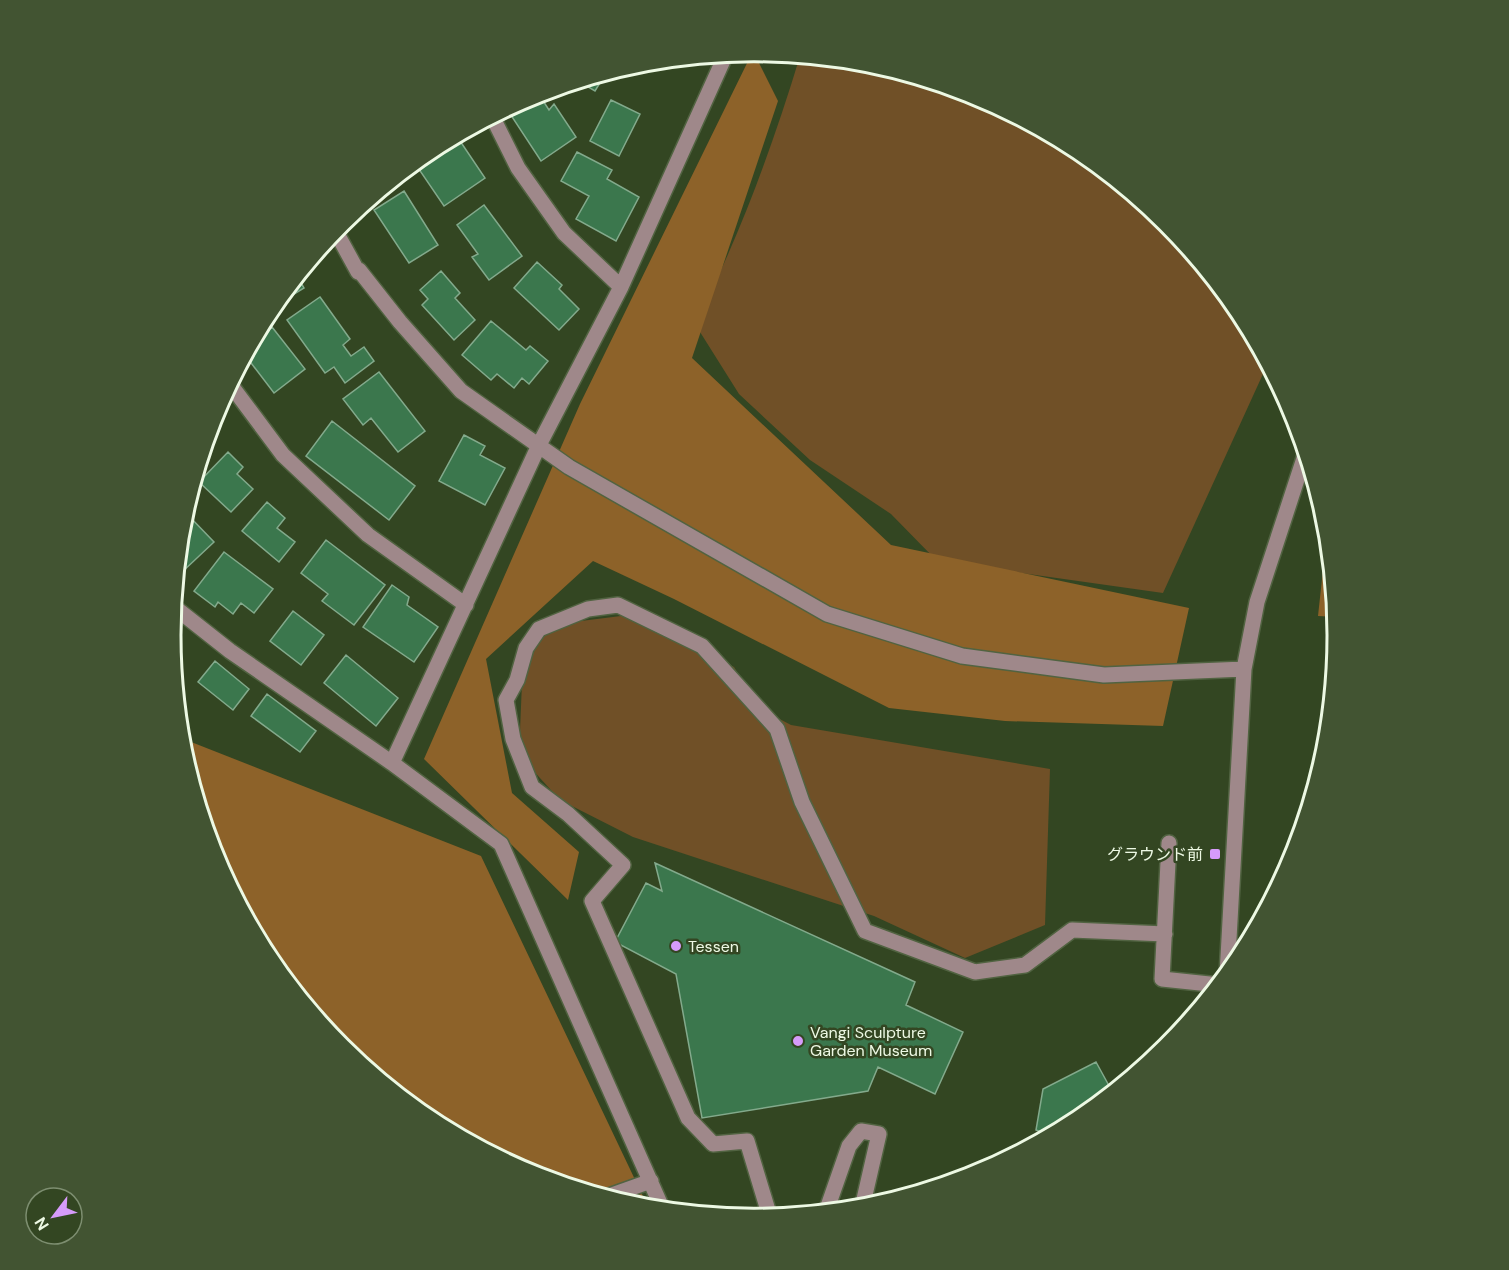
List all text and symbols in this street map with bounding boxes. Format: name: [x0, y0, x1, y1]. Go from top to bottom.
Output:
place label: グラウンド前: [1107, 844, 1203, 865]
marker: グラウンド前: [1208, 847, 1222, 861]
place label: Tessen: [688, 936, 739, 957]
marker: Tessen: [669, 939, 683, 953]
place label: Vangi Sculpture Garden Museum: [810, 1022, 932, 1061]
marker: Vangi Sculpture Garden Museum: [791, 1034, 805, 1048]
north arrow: [24, 1186, 84, 1246]
text: N: [30, 1213, 54, 1234]

